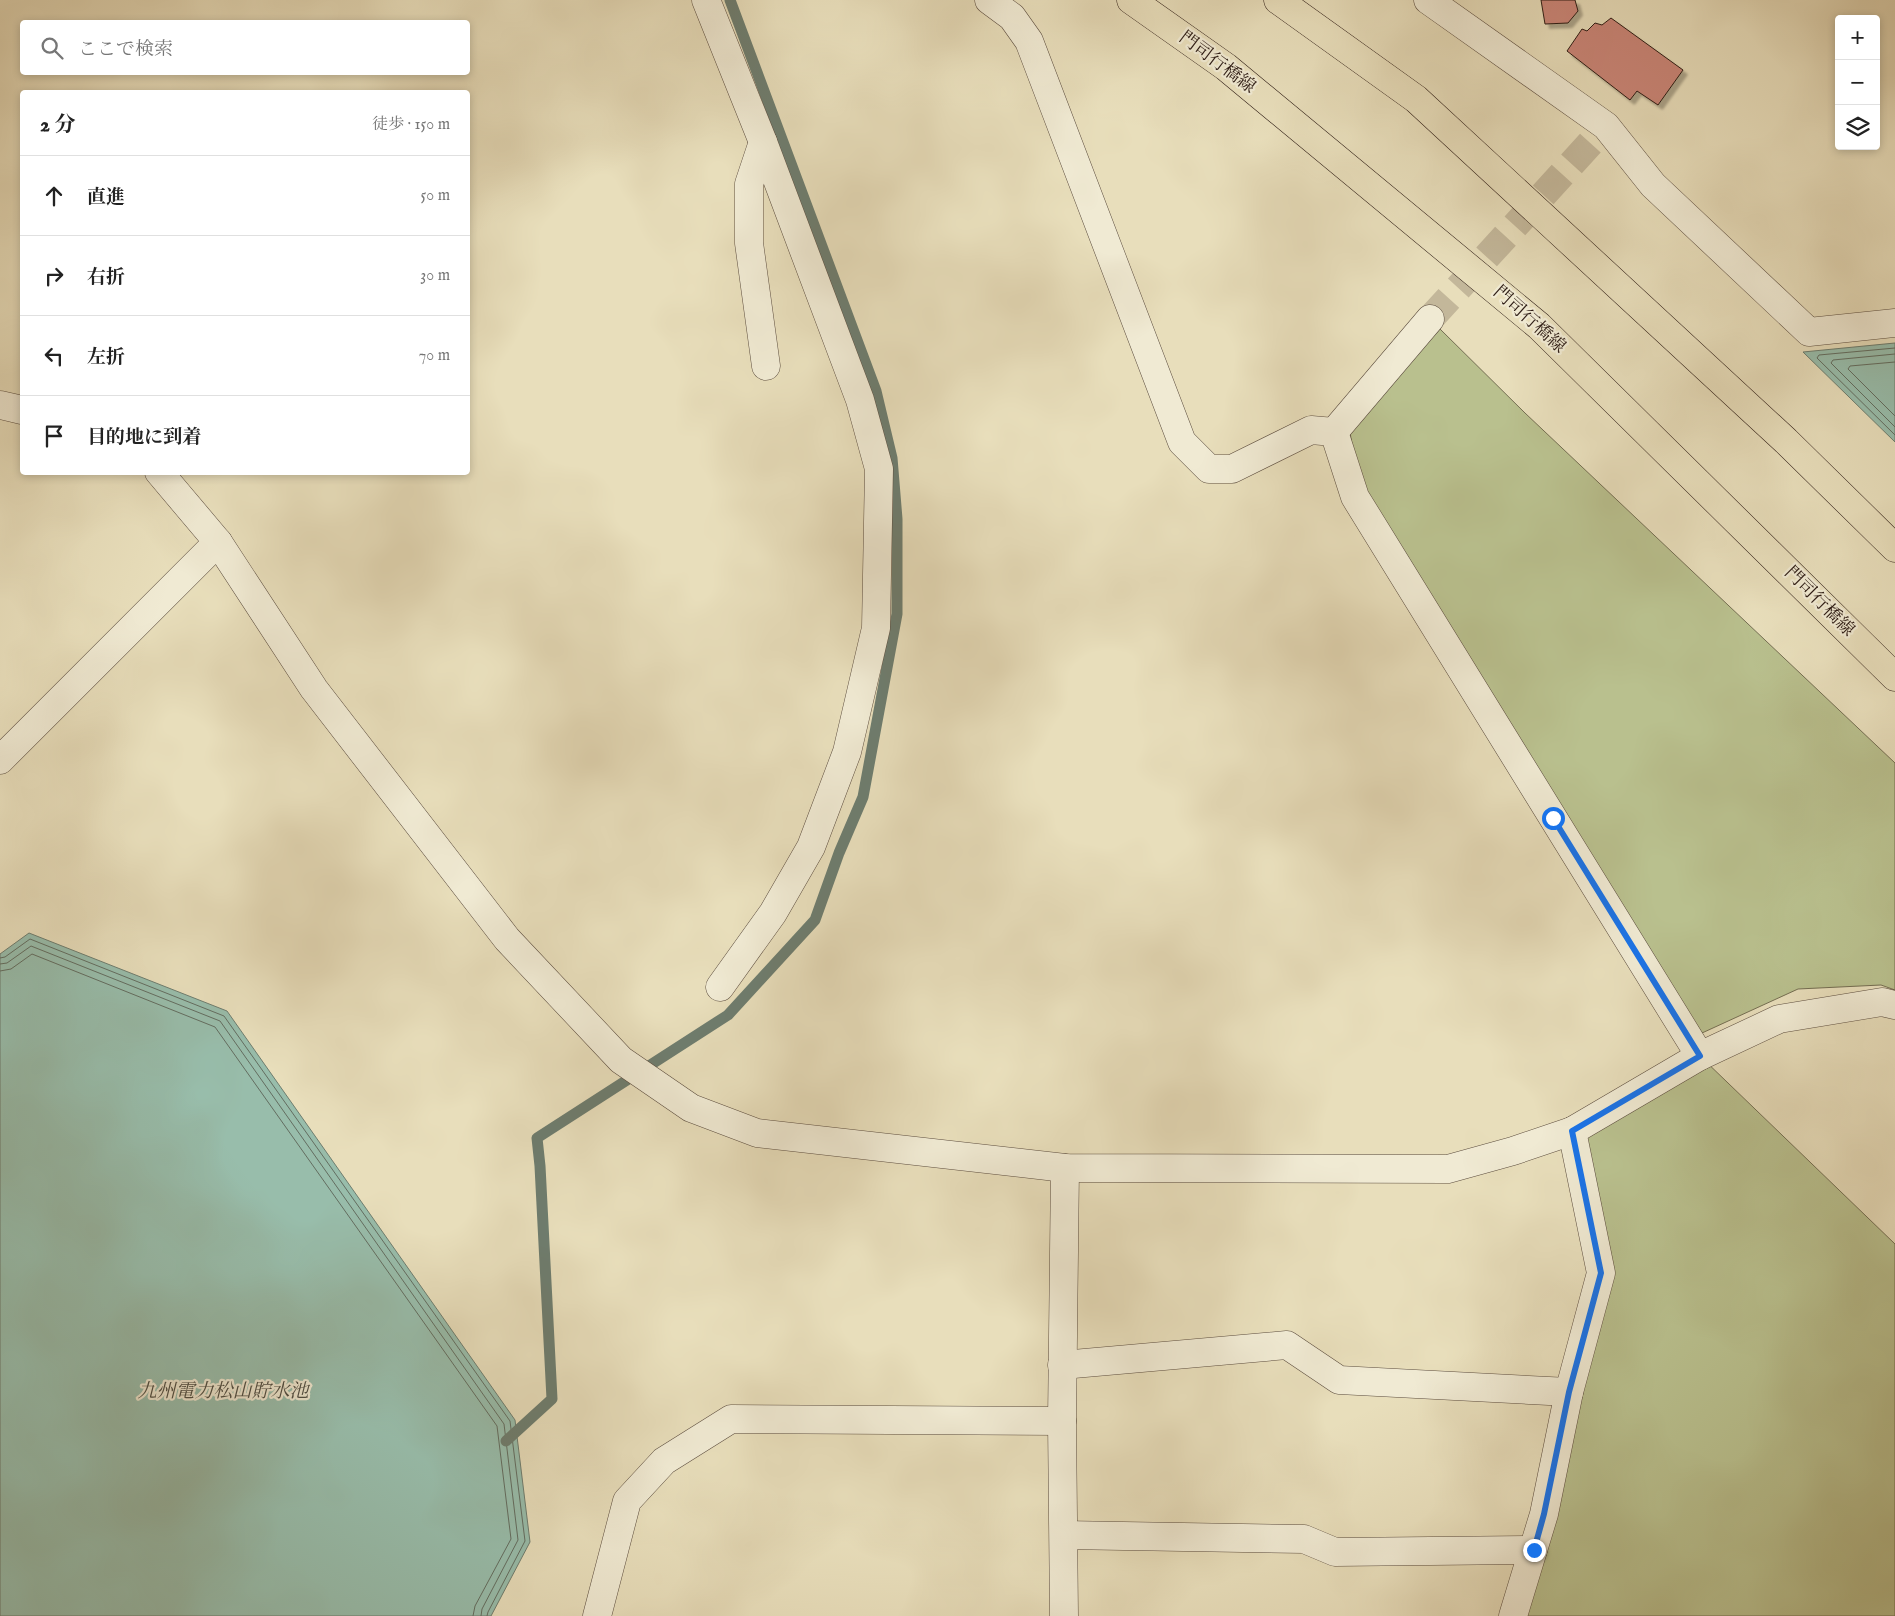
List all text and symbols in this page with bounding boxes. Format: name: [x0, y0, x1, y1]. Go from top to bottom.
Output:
map controls: [1835, 15, 1880, 150]
button: +: [1835, 15, 1880, 60]
search box: [20, 20, 470, 75]
street label: 門司行橋線: [1174, 27, 1260, 99]
icon: search: [38, 34, 66, 62]
text: ここで検索: [78, 38, 173, 62]
button: −: [1835, 60, 1880, 105]
button: layers: [1835, 105, 1880, 150]
text: 2 分: [40, 112, 75, 139]
text: 徒歩 · 150 m: [372, 115, 450, 135]
icon: ahead: [40, 182, 68, 210]
text: 直進: [87, 186, 125, 210]
text: 50 m: [421, 186, 450, 206]
icon: right: [40, 262, 68, 290]
text: 右折: [87, 266, 125, 290]
text: 30 m: [420, 266, 450, 286]
street label: 門司行橋線: [1488, 281, 1570, 359]
icon: left: [40, 342, 68, 370]
text: 左折: [87, 346, 125, 370]
text: 70 m: [419, 346, 450, 366]
icon: arrive: [40, 422, 68, 450]
text: 目的地に到着: [87, 426, 201, 450]
street label: 門司行橋線: [1779, 562, 1859, 642]
route start: [1542, 807, 1565, 830]
water label: 九州電力松山貯水池: [137, 1380, 310, 1404]
route end: [1523, 1539, 1546, 1562]

